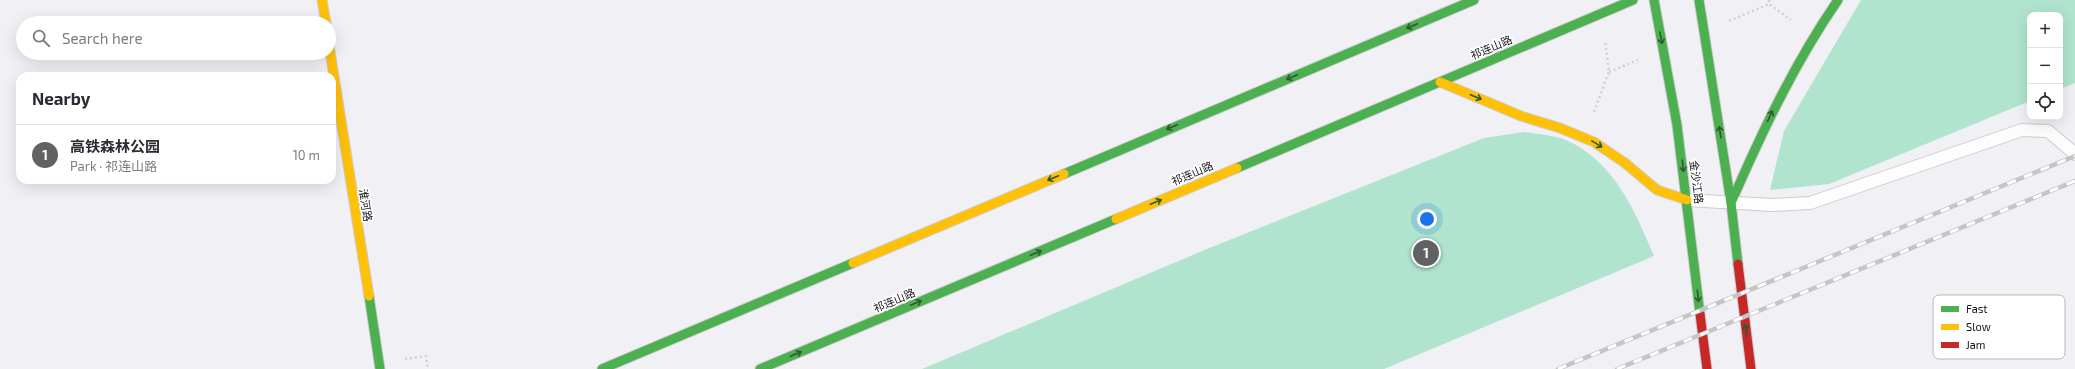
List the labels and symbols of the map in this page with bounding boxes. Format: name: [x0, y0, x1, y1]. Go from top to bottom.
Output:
one-way arrow: [1406, 23, 1418, 30]
one-way arrow: [1657, 31, 1665, 44]
street label: 祁连山路: [1468, 32, 1514, 62]
one-way arrow: [1287, 73, 1299, 81]
one-way arrow: [1469, 94, 1481, 101]
one-way arrow: [1766, 110, 1774, 122]
one-way arrow: [1167, 124, 1179, 132]
one-way arrow: [1716, 126, 1724, 139]
one-way arrow: [1591, 141, 1603, 149]
street label: 祁连山路: [1169, 158, 1215, 188]
street label: 金沙江路: [1688, 159, 1706, 205]
one-way arrow: [1679, 160, 1687, 173]
one-way arrow: [1047, 175, 1059, 182]
street label: 淮河路: [357, 188, 375, 222]
one-way arrow: [1149, 198, 1161, 205]
your location: [1417, 209, 1437, 229]
pin: 1: [1413, 238, 1439, 268]
one-way arrow: [1029, 248, 1041, 256]
street label: 祁连山路: [871, 285, 917, 315]
one-way arrow: [1694, 289, 1702, 302]
legend: [1933, 295, 2065, 359]
one-way arrow: [910, 299, 922, 306]
text: Fast: [1966, 302, 1988, 315]
text: Slow: [1966, 320, 1991, 333]
one-way arrow: [1742, 324, 1750, 337]
text: Jam: [1966, 338, 1985, 351]
one-way arrow: [790, 350, 802, 357]

